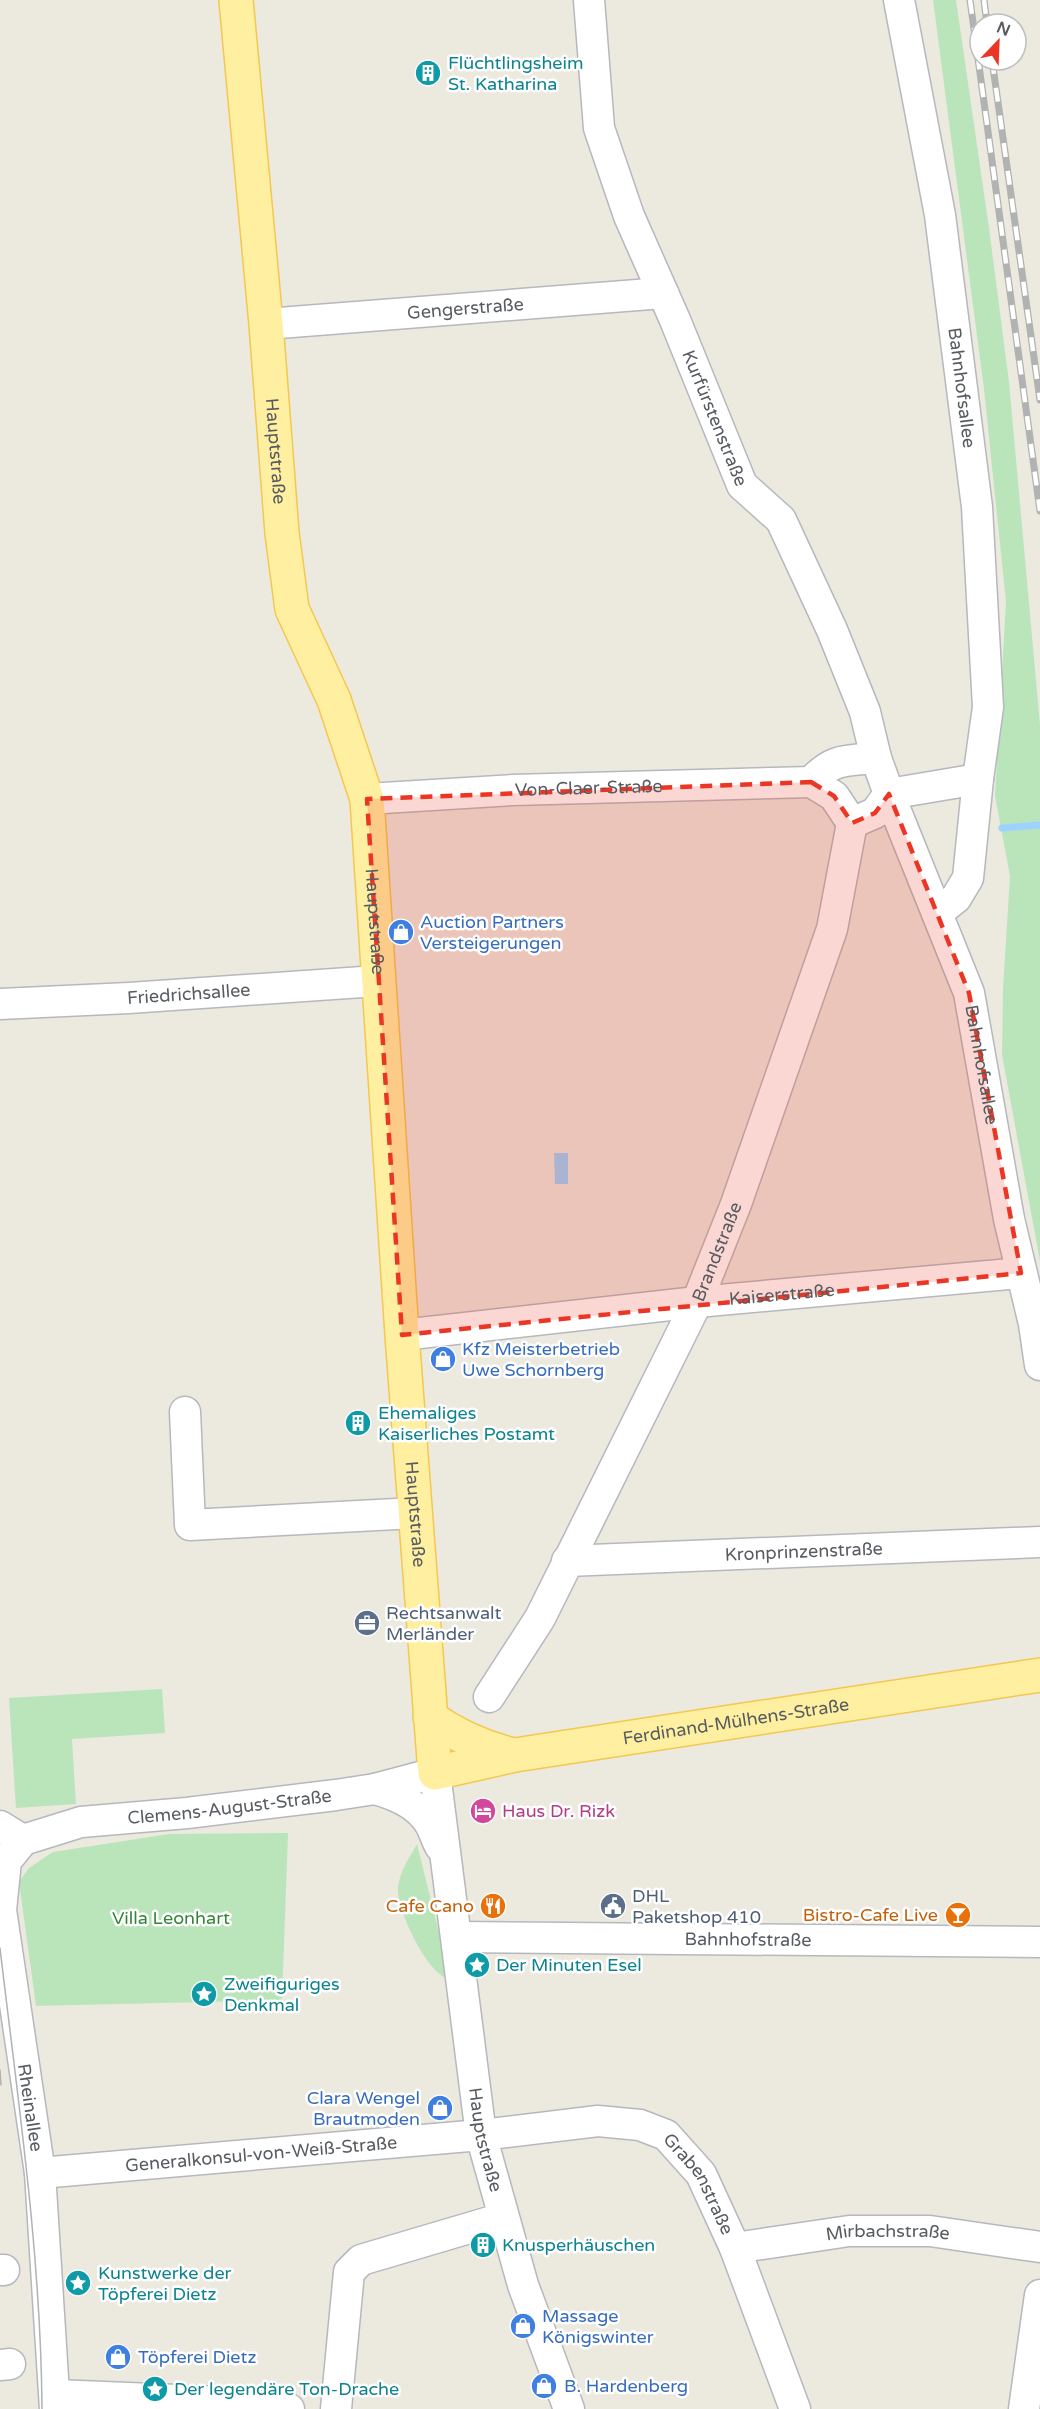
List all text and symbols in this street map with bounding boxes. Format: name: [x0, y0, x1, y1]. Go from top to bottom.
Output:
north arrow: [968, 12, 1028, 72]
text: N: [994, 17, 1013, 41]
place label: Flüchtlingsheim St. Katharina: [448, 52, 584, 95]
building icon: Flüchtlingsheim St. Katharina: [413, 58, 443, 88]
street label: Gengerstraße: [406, 293, 525, 324]
street label: Bahnhofsallee: [943, 326, 980, 449]
street label: Kurfürstenstraße: [677, 347, 752, 489]
street label: Hauptstraße: [261, 397, 291, 505]
street label: Von-Claer-Straße: [515, 775, 663, 801]
street label: Hauptstraße: [361, 868, 389, 975]
place label: Auction Partners Versteigerungen: [420, 911, 564, 954]
shop icon: Auction Partners Versteigerungen: [386, 917, 416, 947]
street label: Friedrichsallee: [126, 979, 251, 1009]
street label: Bahnhofsallee: [960, 1003, 1003, 1126]
street label: Brandstraße: [687, 1199, 747, 1305]
street label: Kaiserstraße: [728, 1279, 836, 1310]
place label: Kfz Meisterbetrieb Uwe Schornberg: [462, 1338, 620, 1381]
shop icon: Kfz Meisterbetrieb Uwe Schornberg: [428, 1344, 458, 1374]
place label: Ehemaliges Kaiserliches Postamt: [378, 1402, 555, 1445]
building icon: Ehemaliges Kaiserliches Postamt: [343, 1408, 373, 1438]
street label: Hauptstraße: [401, 1460, 430, 1568]
street label: Kronprinzenstraße: [724, 1537, 883, 1566]
place label: Rechtsanwalt Merländer: [386, 1602, 502, 1645]
office icon: Rechtsanwalt Merländer: [352, 1608, 382, 1638]
street label: Ferdinand-Mülhens-Straße: [621, 1693, 851, 1749]
street label: Clemens-August-Straße: [126, 1785, 333, 1829]
hotel icon: Haus Dr. Rizk: [468, 1796, 498, 1826]
place label: Haus Dr. Rizk: [502, 1800, 615, 1822]
place label: DHL Paketshop 410: [632, 1885, 761, 1928]
restaurant icon: Cafe Cano: [478, 1891, 508, 1921]
public building icon: DHL Paketshop 410: [598, 1891, 628, 1921]
place label: Cafe Cano: [386, 1895, 474, 1917]
bar icon: Bistro-Cafe Live: [943, 1900, 973, 1930]
place label: Bistro-Cafe Live: [803, 1904, 938, 1926]
park label: Villa Leonhart: [112, 1907, 230, 1929]
street label: Bahnhofstraße: [684, 1928, 812, 1951]
place icon: Der Minuten Esel: [462, 1950, 492, 1980]
place label: Der Minuten Esel: [496, 1954, 642, 1976]
place label: Zweifiguriges Denkmal: [224, 1973, 340, 2016]
place icon: Zweifiguriges Denkmal: [189, 1979, 219, 2009]
street label: Rheinallee: [13, 2062, 48, 2153]
street label: Hauptstraße: [464, 2086, 507, 2194]
place label: Clara Wengel Brautmoden: [307, 2087, 420, 2130]
shop icon: Clara Wengel Brautmoden: [425, 2093, 455, 2123]
street label: Grabenstraße: [659, 2128, 738, 2238]
street label: Generalkonsul-von-Weiß-Straße: [124, 2131, 398, 2177]
street label: Mirbachstraße: [824, 2220, 951, 2245]
building icon: Knusperhäuschen: [468, 2230, 498, 2260]
place label: Knusperhäuschen: [502, 2234, 655, 2256]
place label: Kunstwerke der Töpferei Dietz: [98, 2262, 232, 2305]
place icon: Kunstwerke der Töpferei Dietz: [63, 2268, 93, 2298]
place label: Massage Königswinter: [542, 2305, 654, 2348]
shop icon: Massage Königswinter: [508, 2311, 538, 2341]
shop icon: Töpferei Dietz: [103, 2342, 133, 2372]
place label: Töpferei Dietz: [138, 2346, 256, 2368]
shop icon: B. Hardenberg: [529, 2371, 559, 2401]
place icon: Der legendäre Ton-Drache: [140, 2374, 170, 2404]
place label: B. Hardenberg: [564, 2375, 688, 2397]
place label: Der legendäre Ton-Drache: [174, 2378, 399, 2400]

